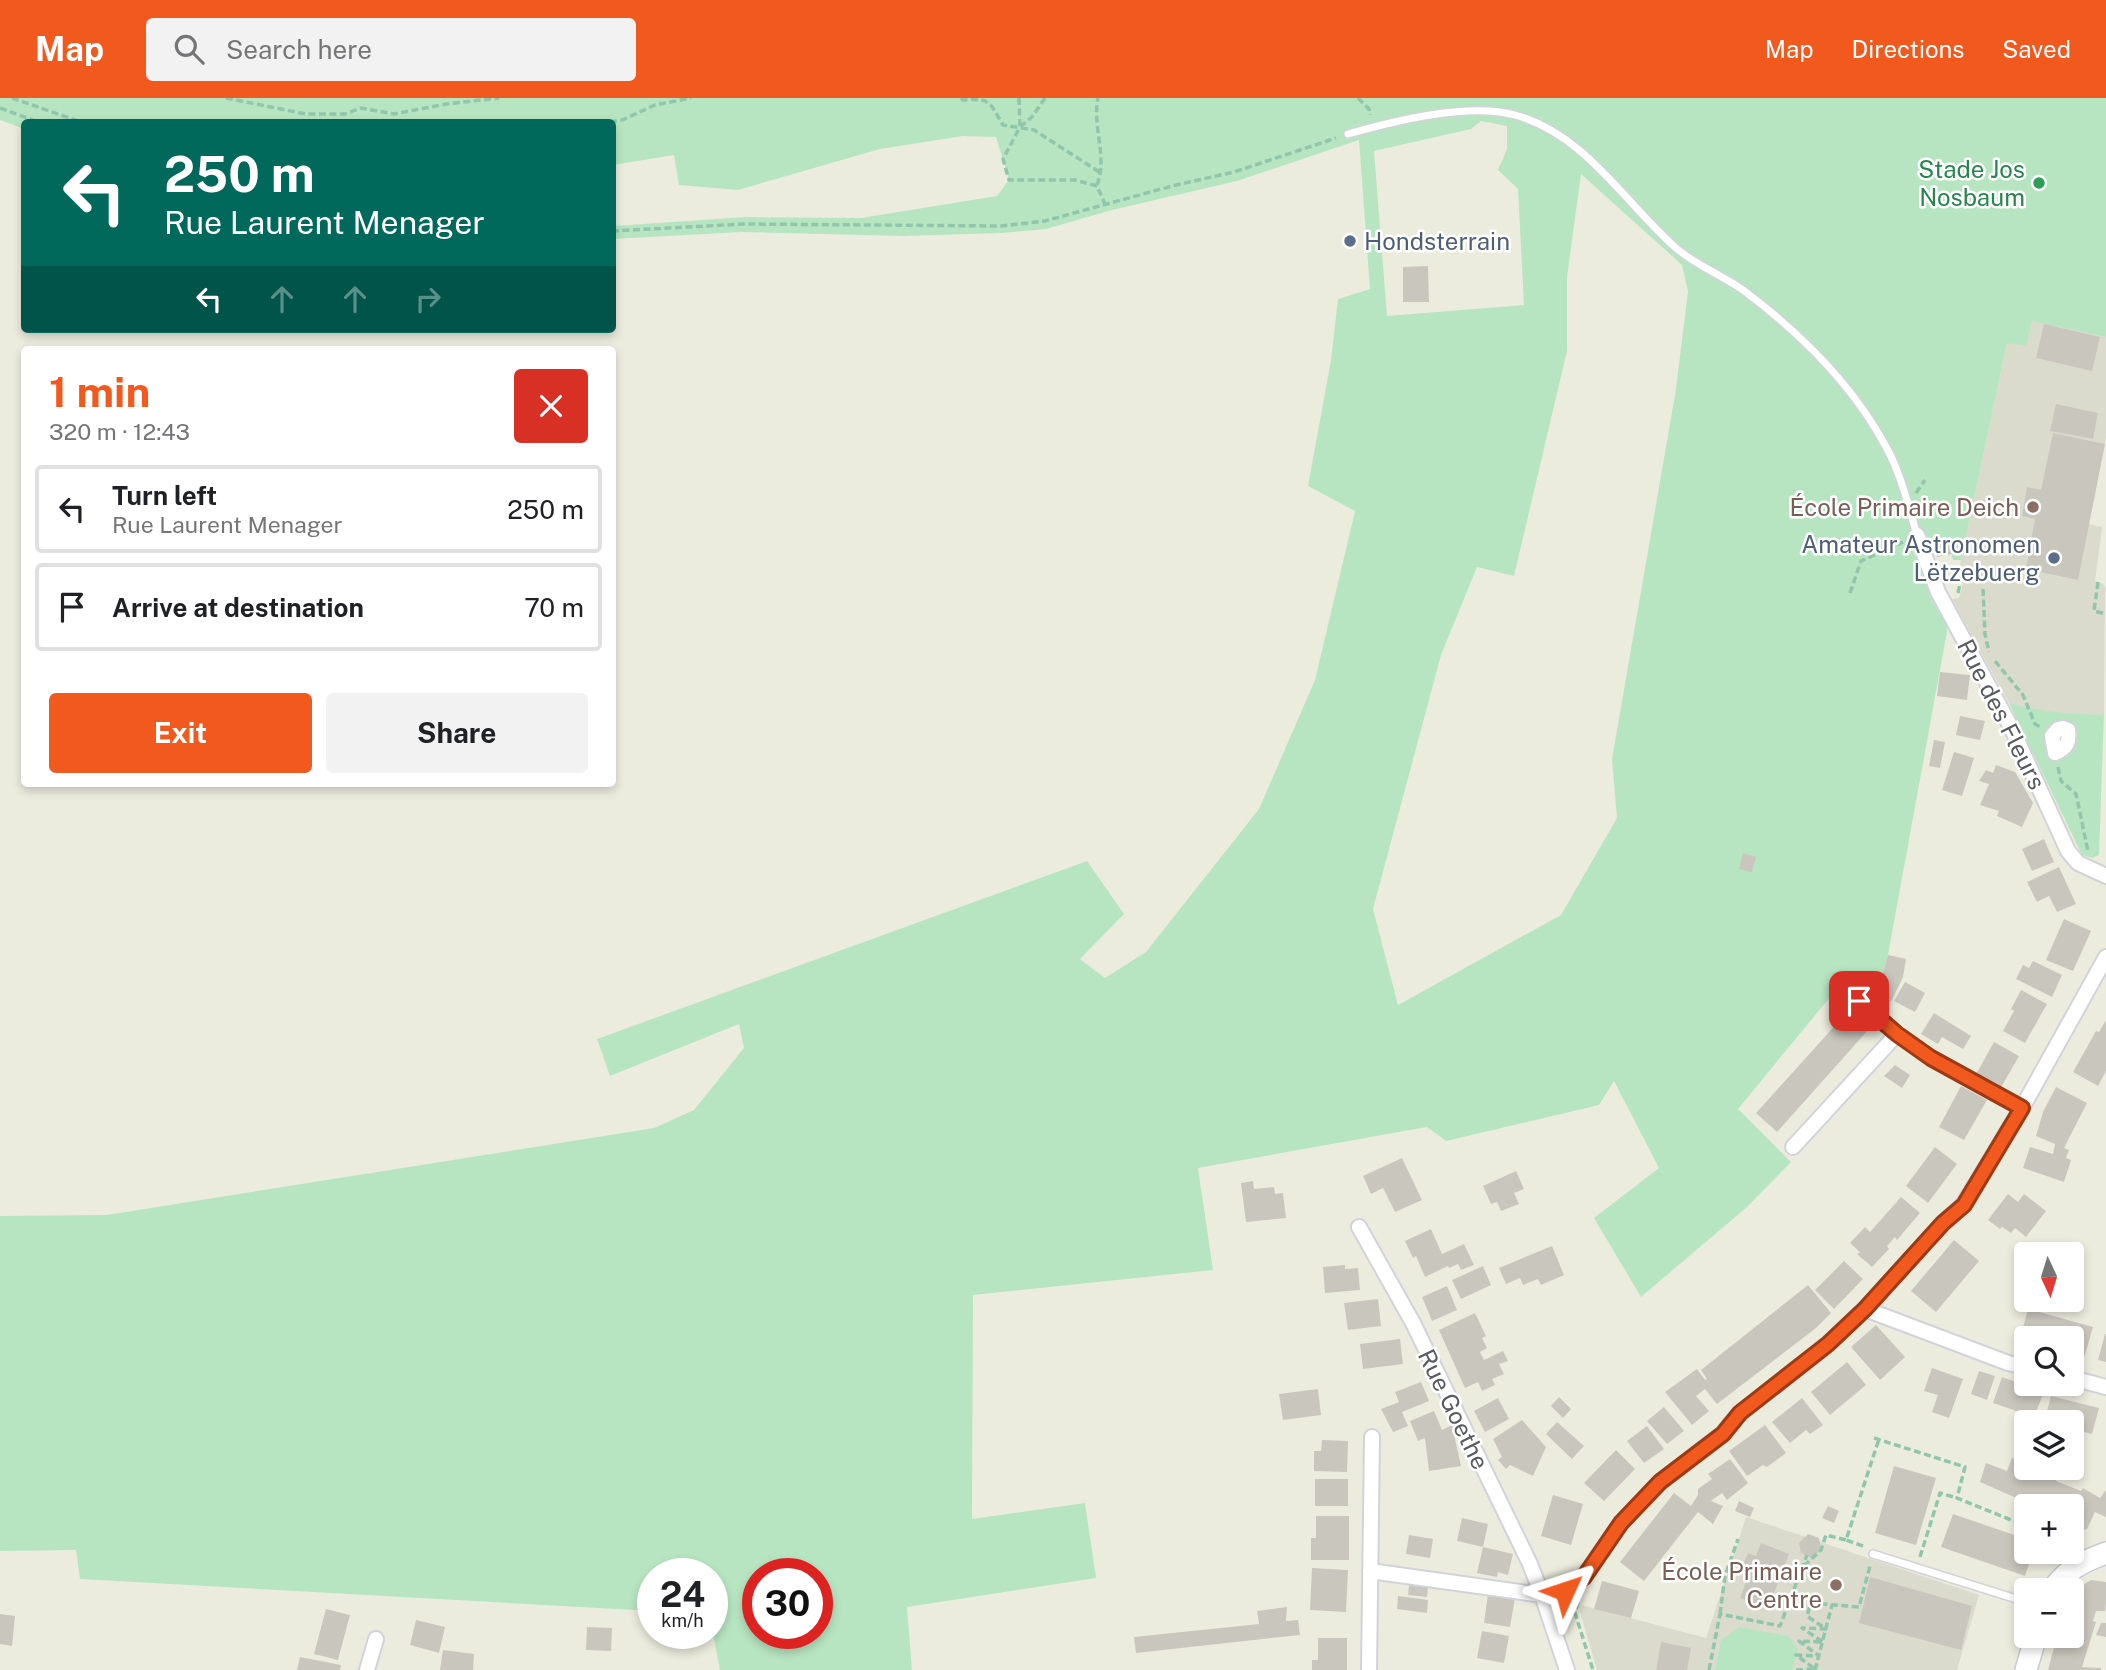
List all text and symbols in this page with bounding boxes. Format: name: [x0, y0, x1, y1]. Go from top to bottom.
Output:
search box: [146, 18, 636, 81]
text: Map: [35, 30, 104, 68]
icon: search: [170, 30, 208, 68]
text: Search here: [226, 34, 372, 65]
text: Map: [1765, 35, 1814, 63]
text: Directions: [1852, 35, 1964, 63]
text: Saved: [2002, 35, 2071, 63]
text: 250 m: [164, 145, 315, 203]
icon: left: [49, 147, 140, 238]
place label: Stade Jos Nosbaum: [1918, 155, 2025, 211]
marker: Stade Jos Nosbaum: [2031, 175, 2047, 191]
text: Rue Laurent Menager: [164, 204, 485, 241]
place label: Hondsterrain: [1364, 227, 1510, 255]
marker: Hondsterrain: [1342, 233, 1358, 249]
icon: left: [190, 280, 228, 318]
icon: ahead: [263, 280, 301, 318]
icon: ahead: [336, 280, 374, 318]
icon: right: [409, 280, 447, 318]
text: 1 min: [49, 367, 150, 416]
button: close: [514, 369, 588, 443]
text: 320 m · 12:43: [49, 418, 190, 445]
text: Turn left: [112, 480, 217, 511]
icon: left: [53, 490, 91, 528]
place label: École Primaire Deich: [1790, 493, 2019, 521]
text: 250 m: [507, 494, 584, 525]
marker: École Primaire Deich: [2025, 499, 2041, 515]
text: Rue Laurent Menager: [112, 511, 343, 538]
place label: Amateur Astronomen Lëtzebuerg: [1801, 530, 2040, 586]
marker: Amateur Astronomen Lëtzebuerg: [2046, 550, 2062, 566]
icon: arrive: [53, 588, 91, 626]
text: Arrive at destination: [112, 592, 364, 623]
text: 70 m: [524, 592, 584, 623]
street label: Rue des Fleurs: [1952, 634, 2052, 794]
button: Exit: [49, 693, 312, 773]
button: Share: [326, 693, 588, 773]
pin: [1829, 971, 1889, 1031]
icon: arrive: [1840, 982, 1878, 1020]
north arrow: [2014, 1242, 2084, 1312]
map controls: [2014, 1242, 2084, 1648]
button: search: [2014, 1326, 2084, 1396]
street label: Rue Goethe: [1413, 1344, 1495, 1474]
button: layers: [2014, 1410, 2084, 1480]
button: +: [2014, 1494, 2084, 1564]
position arrow: [1528, 1554, 1602, 1628]
place label: École Primaire Centre: [1661, 1557, 1822, 1613]
speed limit sign: 30: [742, 1558, 833, 1649]
text: 24: [660, 1574, 705, 1615]
marker: École Primaire Centre: [1828, 1577, 1844, 1593]
button: −: [2014, 1578, 2084, 1648]
text: km/h: [661, 1610, 704, 1631]

